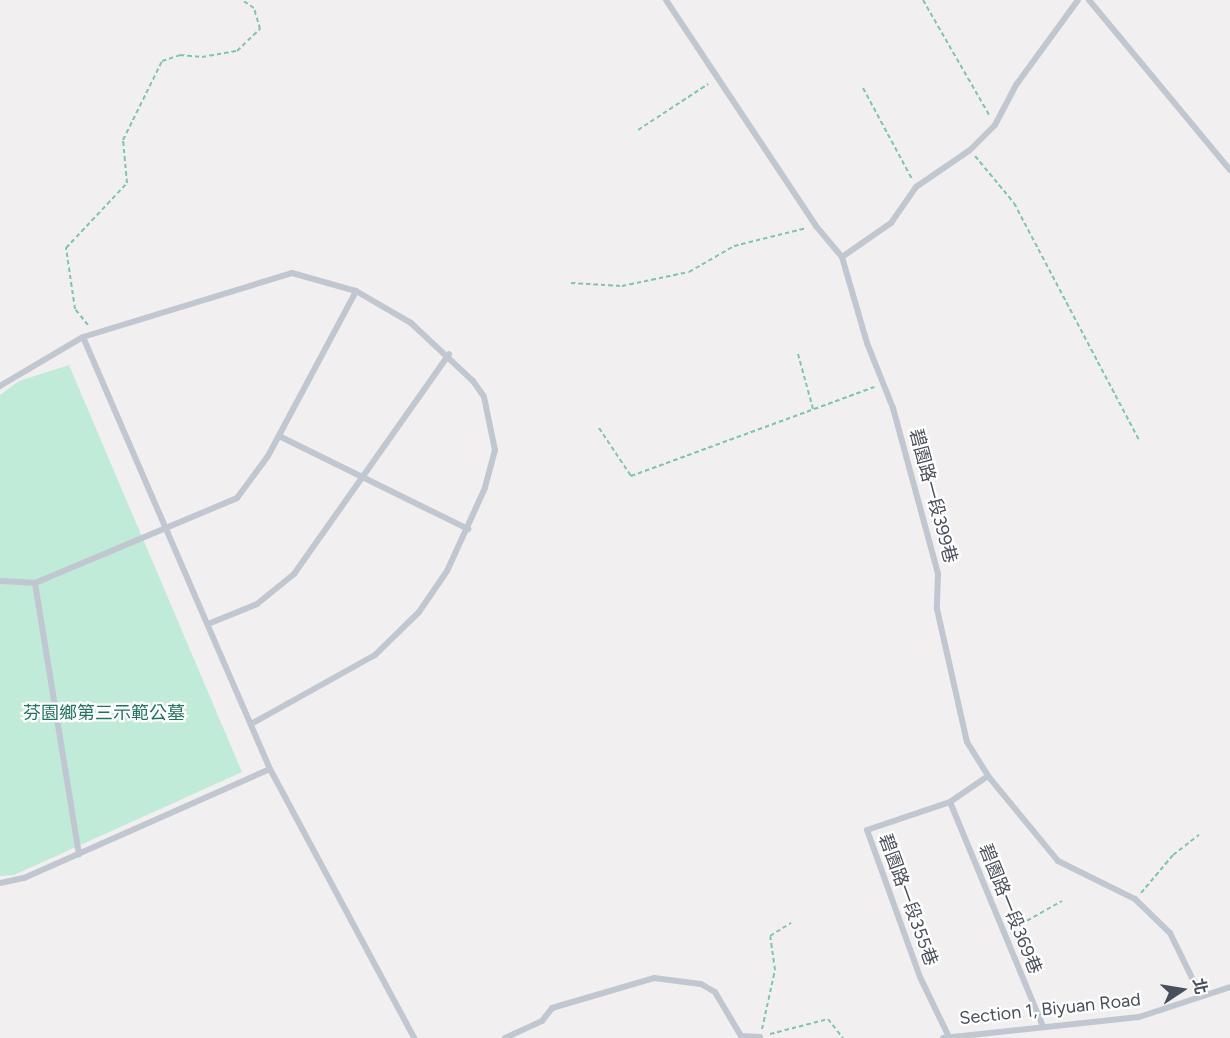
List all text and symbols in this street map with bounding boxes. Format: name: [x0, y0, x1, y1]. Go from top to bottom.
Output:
street label: 碧園路一段399巷: [905, 426, 961, 566]
park label: 芬園鄉第三示範公墓: [23, 702, 185, 724]
street label: 碧園路一段355巷: [874, 831, 942, 969]
street label: 碧園路一段369巷: [974, 841, 1046, 977]
north arrow: [1152, 960, 1212, 1020]
text: 北: [1189, 976, 1211, 996]
street label: Section 1, Biyuan Road: [958, 989, 1142, 1029]

